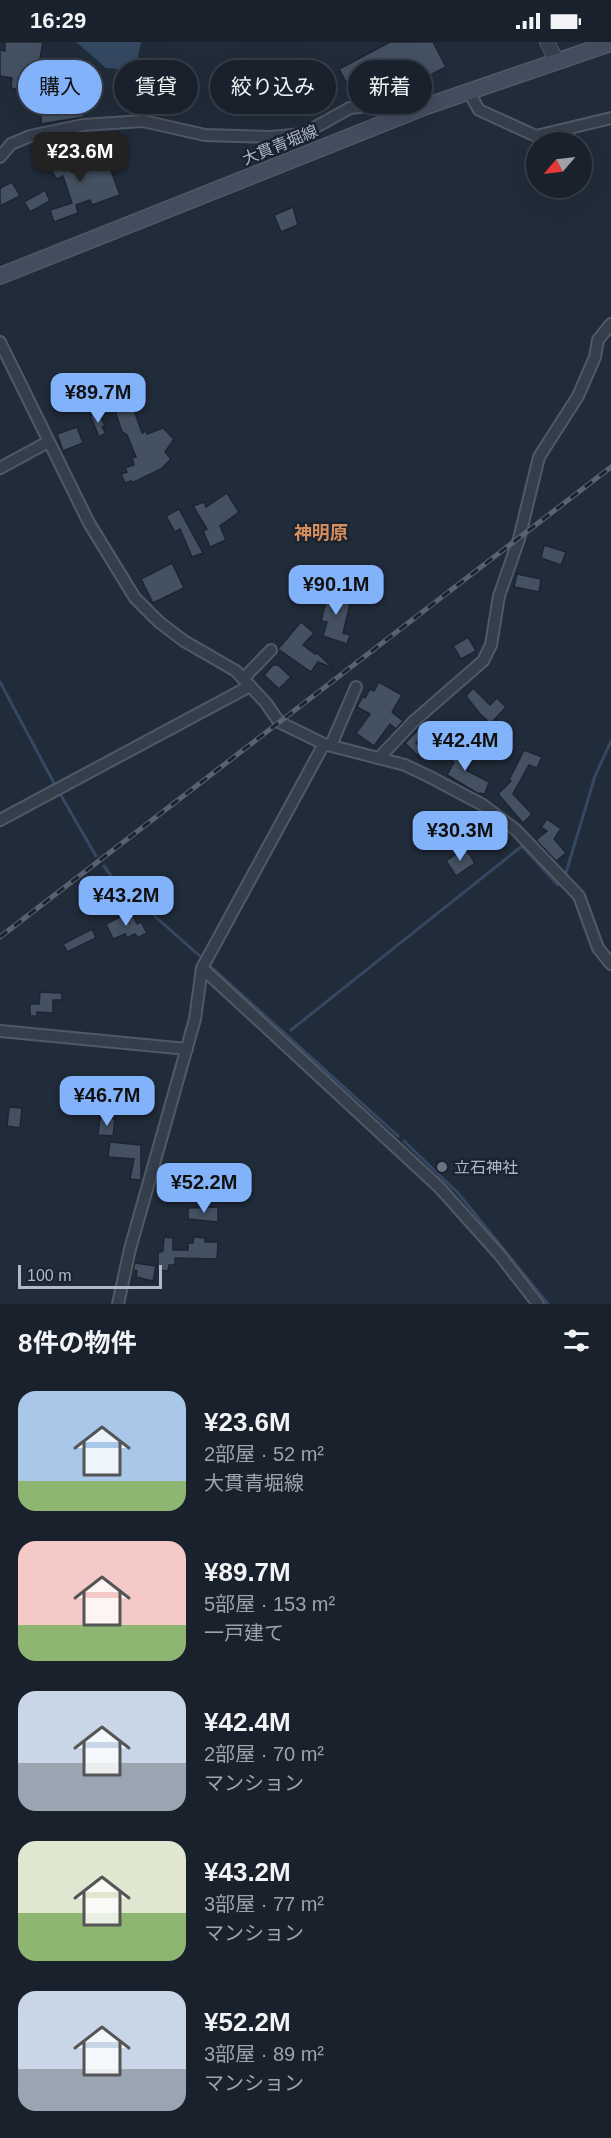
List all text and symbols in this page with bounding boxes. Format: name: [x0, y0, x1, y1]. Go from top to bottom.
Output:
text: 16:29: [30, 8, 86, 33]
chip: 購入: [18, 60, 102, 114]
chip: 賃貸: [114, 60, 198, 114]
chip: 絞り込み: [210, 60, 336, 114]
chip: 新着: [348, 60, 432, 114]
street label: 大貫青堀線: [240, 122, 320, 168]
pin: ¥23.6M: [31, 132, 129, 183]
north arrow: [526, 132, 592, 198]
map controls: [526, 132, 592, 198]
text: ¥23.6M: [47, 140, 113, 162]
pin: ¥89.7M: [49, 373, 147, 424]
text: ¥89.7M: [65, 381, 131, 403]
district label: 神明原: [294, 523, 348, 543]
pin: ¥90.1M: [287, 565, 385, 616]
text: ¥90.1M: [303, 573, 369, 595]
pin: ¥42.4M: [416, 721, 514, 772]
text: ¥42.4M: [432, 729, 498, 751]
pin: ¥30.3M: [411, 811, 509, 862]
text: ¥30.3M: [427, 819, 493, 841]
pin: ¥43.2M: [77, 876, 175, 927]
text: ¥43.2M: [93, 884, 159, 906]
pin: ¥46.7M: [58, 1076, 156, 1127]
text: ¥46.7M: [74, 1084, 140, 1106]
place label: 立石神社: [454, 1159, 518, 1176]
marker: 立石神社: [435, 1160, 449, 1174]
pin: ¥52.2M: [155, 1163, 253, 1214]
text: ¥52.2M: [171, 1171, 237, 1193]
scale bar: [18, 1262, 162, 1290]
text: 100 m: [27, 1267, 71, 1284]
icon: filters: [560, 1324, 593, 1357]
text: 8件の物件: [18, 1328, 136, 1358]
text: ¥23.6M: [204, 1407, 291, 1437]
icon: home: [66, 1415, 138, 1487]
text: 2部屋 · 52 m²: [204, 1443, 324, 1465]
text: 大貫青堀線: [204, 1472, 304, 1494]
text: ¥89.7M: [204, 1557, 291, 1587]
icon: home: [66, 1565, 138, 1637]
text: 5部屋 · 153 m²: [204, 1593, 335, 1615]
text: 一戸建て: [204, 1622, 284, 1644]
text: ¥42.4M: [204, 1707, 291, 1737]
icon: home: [66, 1715, 138, 1787]
text: 2部屋 · 70 m²: [204, 1743, 324, 1765]
text: マンション: [204, 1772, 304, 1794]
text: ¥43.2M: [204, 1857, 291, 1887]
icon: home: [66, 1865, 138, 1937]
text: 3部屋 · 77 m²: [204, 1893, 324, 1915]
text: マンション: [204, 1922, 304, 1944]
text: ¥52.2M: [204, 2007, 291, 2037]
icon: home: [66, 2015, 138, 2087]
text: 3部屋 · 89 m²: [204, 2043, 324, 2065]
text: マンション: [204, 2072, 304, 2094]

